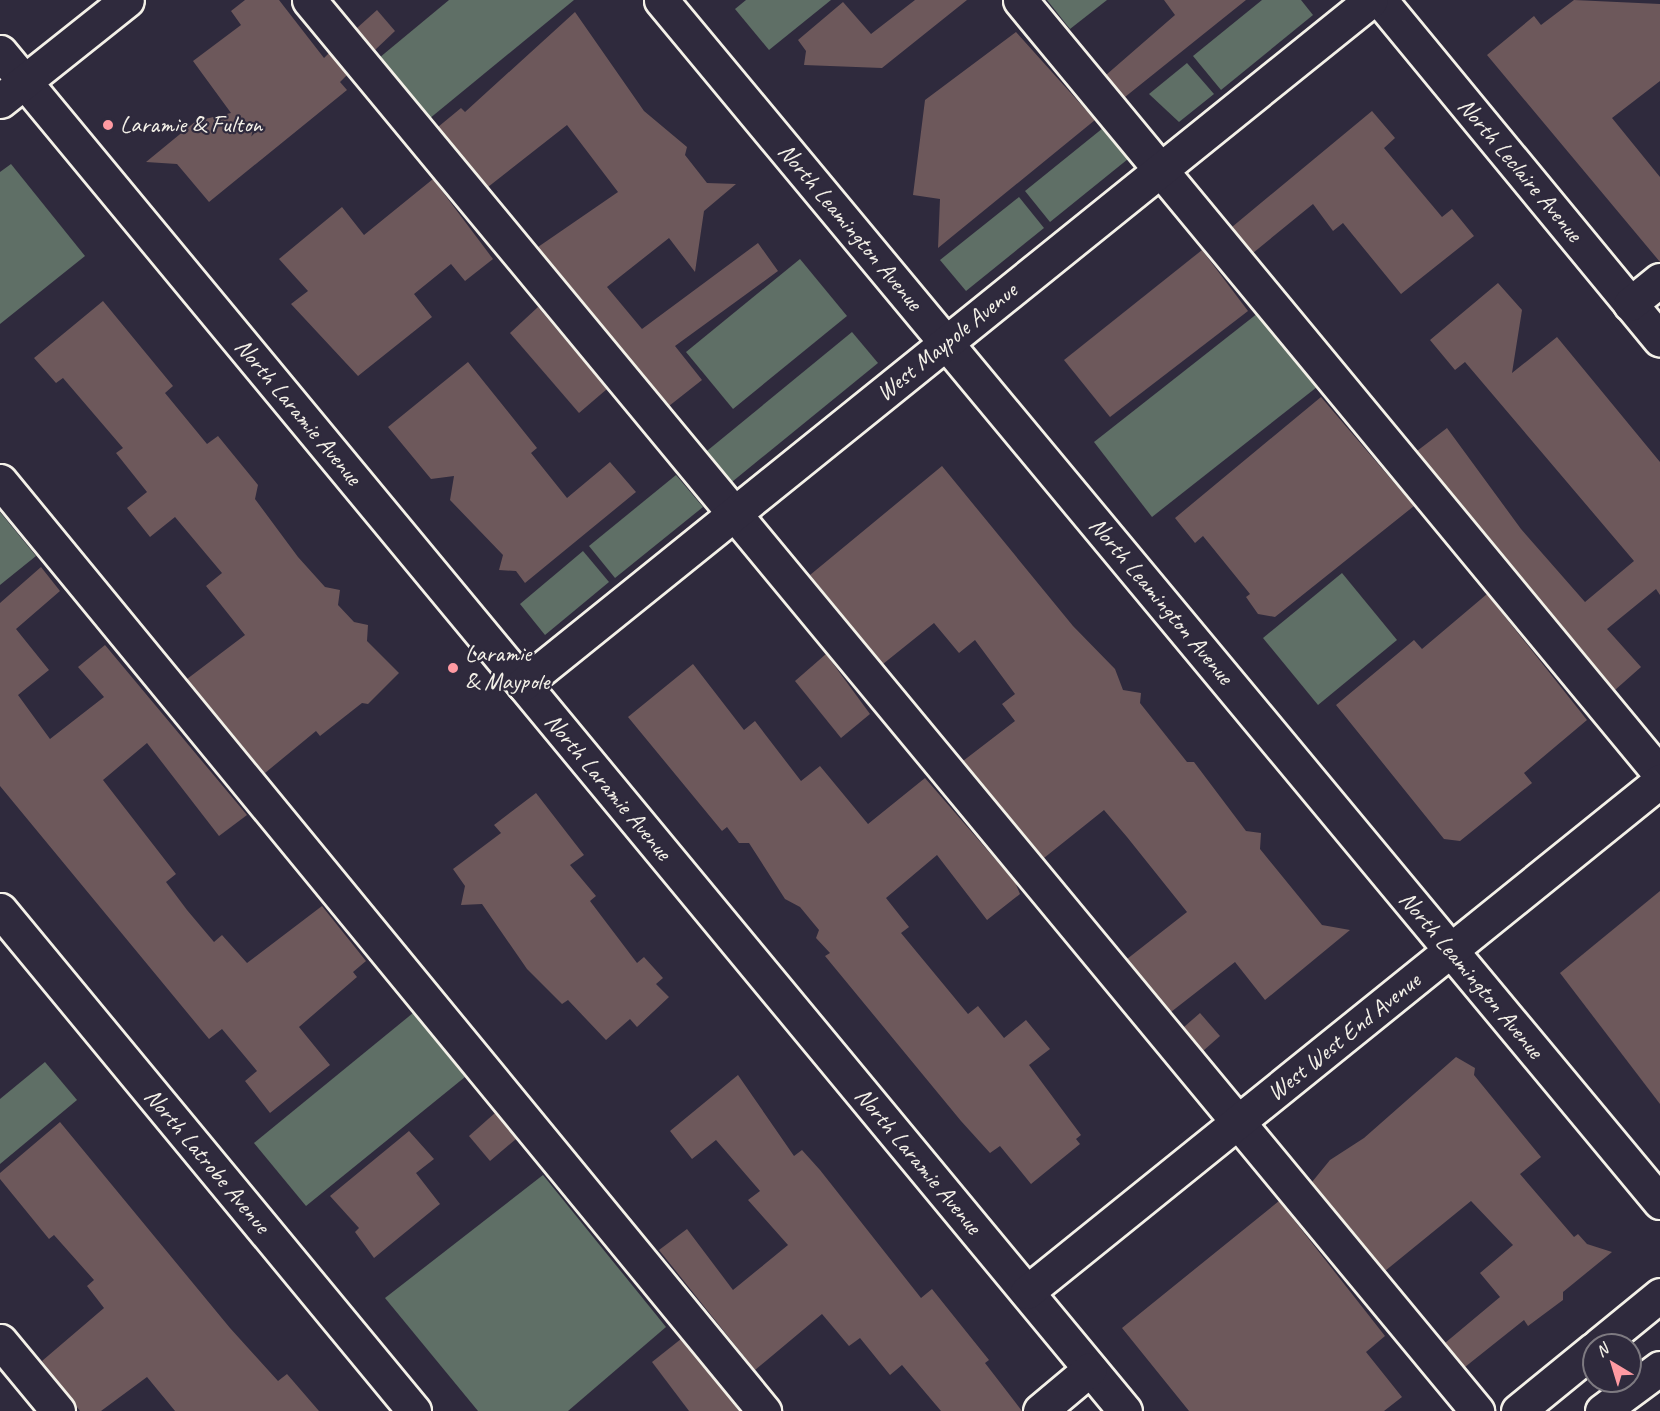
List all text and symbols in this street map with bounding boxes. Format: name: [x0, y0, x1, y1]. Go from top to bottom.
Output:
street label: North Leclaire Avenue: [1452, 92, 1588, 248]
place label: Laramie & Fulton: [120, 111, 262, 139]
marker: Laramie & Fulton: [101, 118, 115, 132]
street label: North Leamington Avenue: [772, 138, 928, 316]
street label: West Maypole Avenue: [871, 276, 1023, 408]
street label: North Laramie Avenue: [228, 333, 368, 491]
street label: North Leamington Avenue: [1083, 512, 1239, 690]
place label: Laramie & Maypole: [465, 640, 549, 696]
marker: Laramie & Maypole: [446, 661, 460, 675]
street label: North Laramie Avenue: [538, 708, 678, 866]
street label: North Leamington Avenue: [1393, 886, 1549, 1064]
street label: West West End Avenue: [1262, 967, 1426, 1107]
street label: North Latrobe Avenue: [138, 1082, 276, 1240]
street label: North Laramie Avenue: [848, 1082, 988, 1240]
north arrow: [1582, 1333, 1642, 1393]
text: N: [1592, 1339, 1612, 1361]

